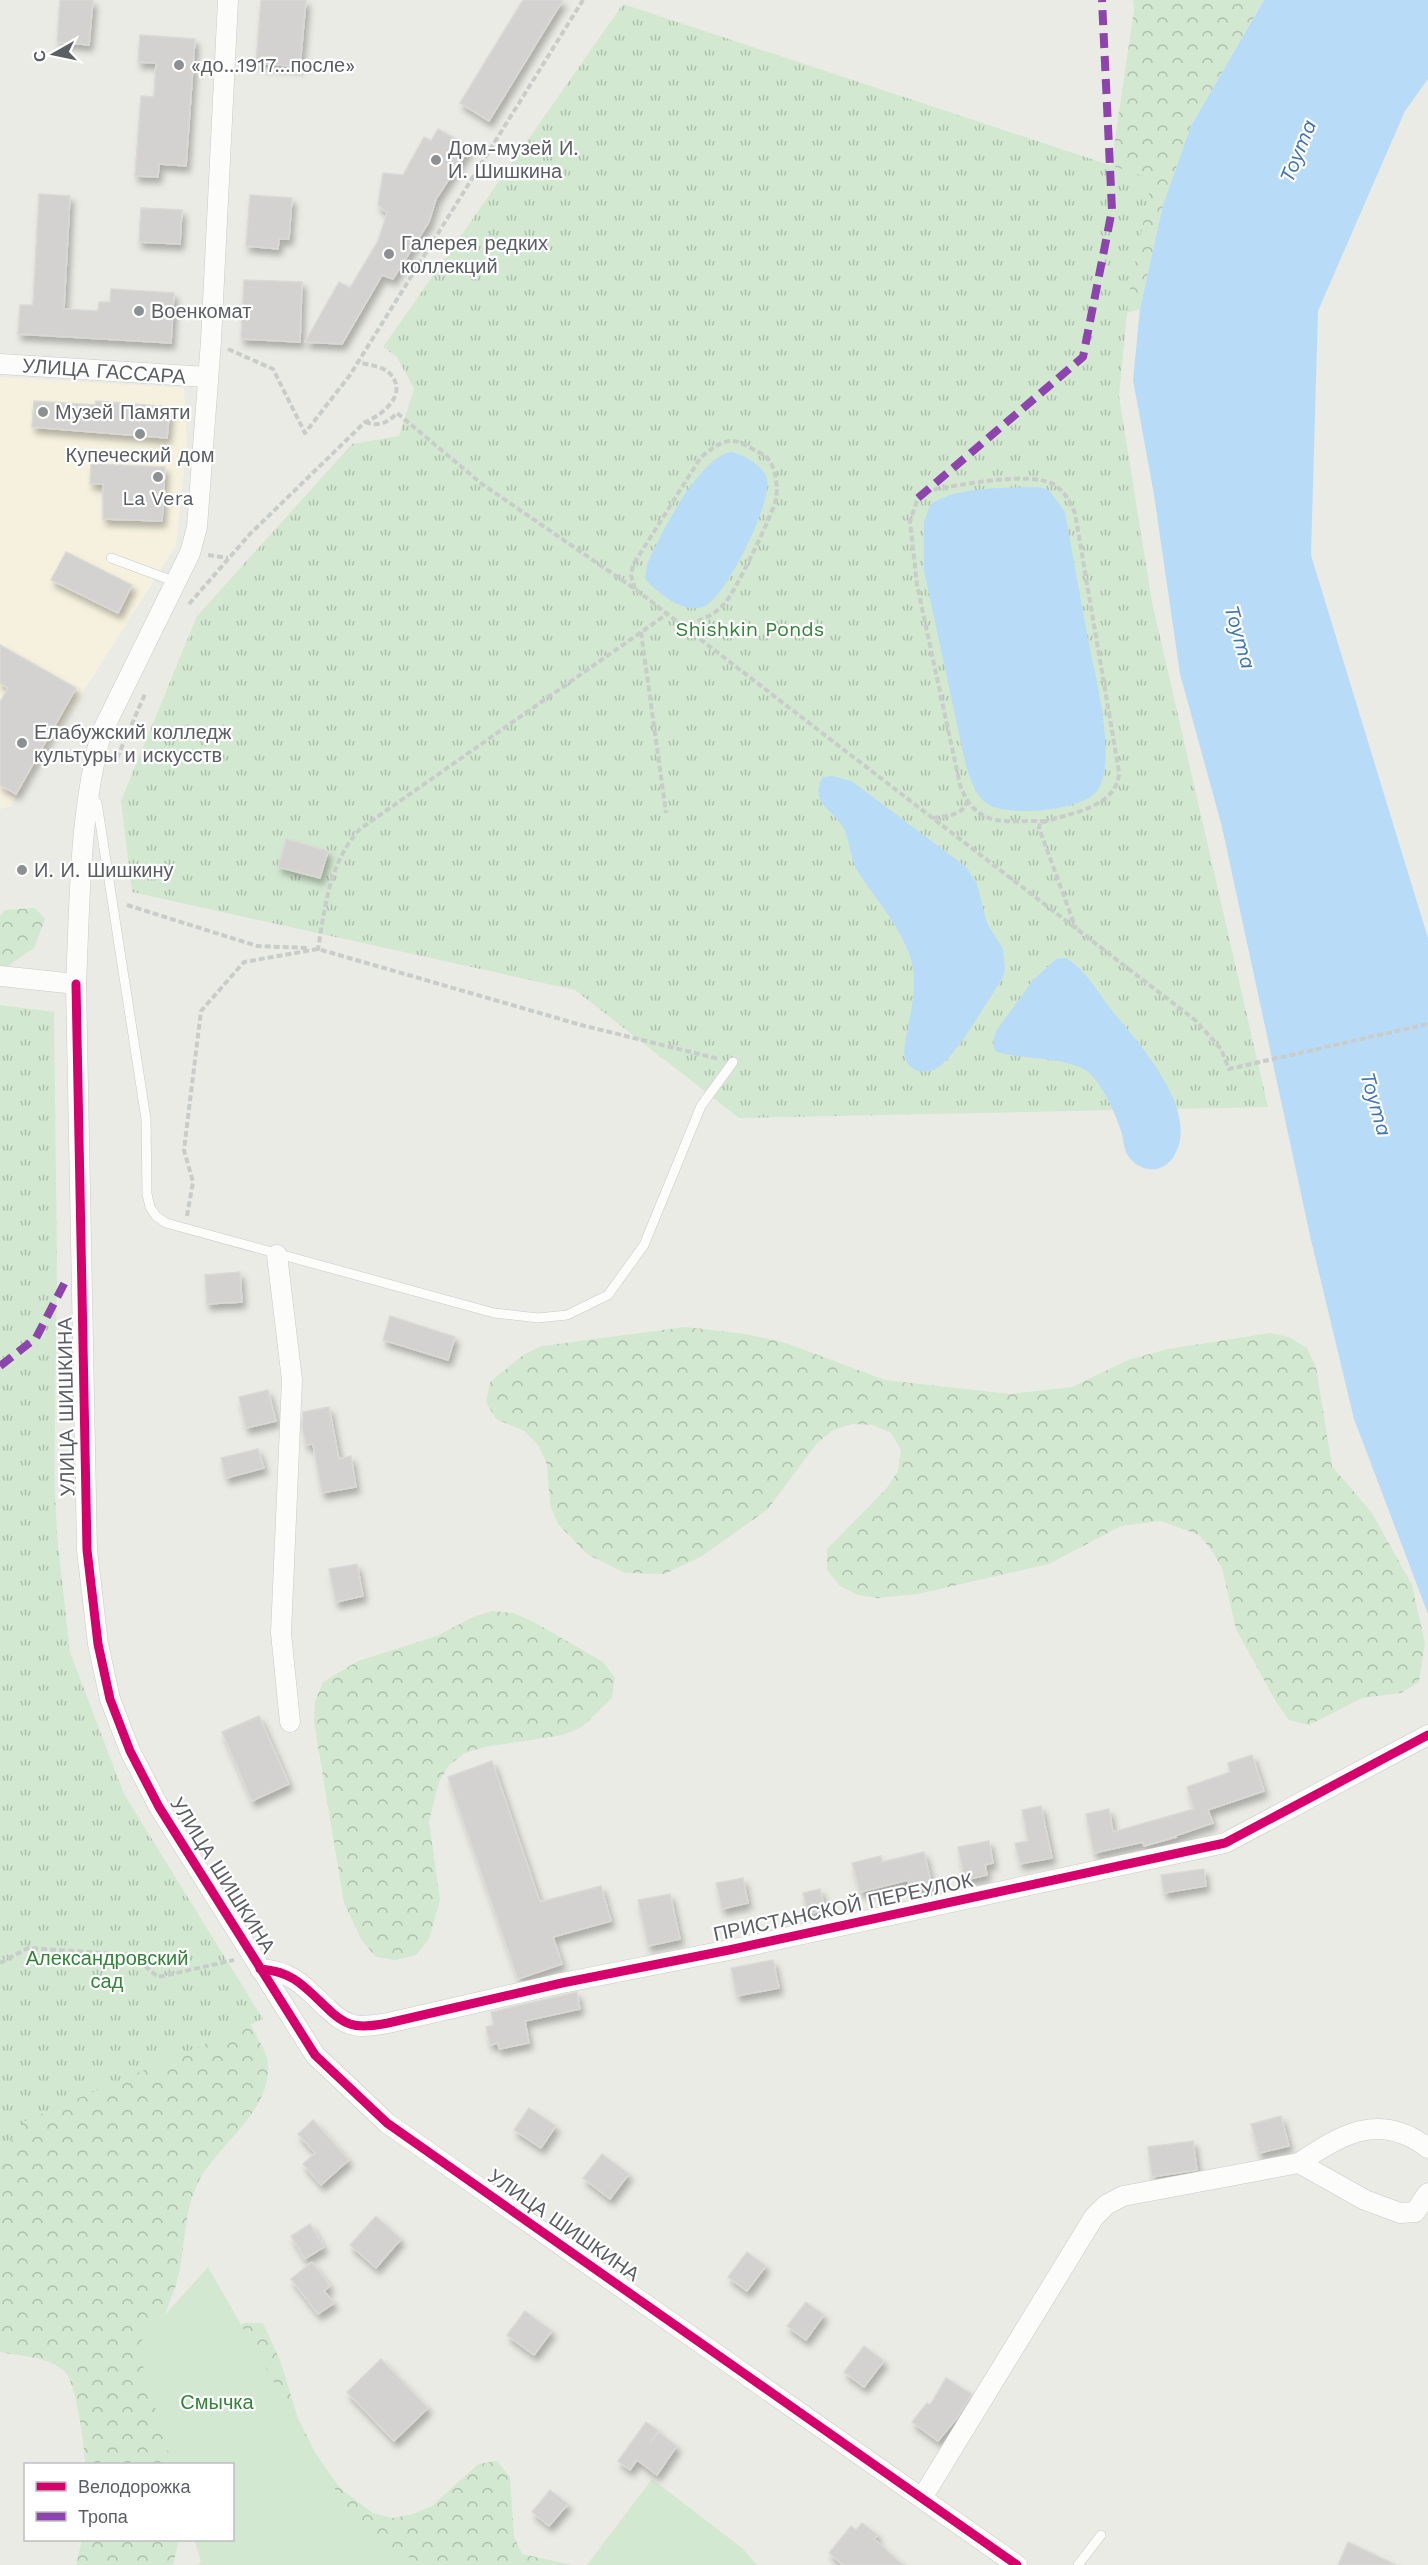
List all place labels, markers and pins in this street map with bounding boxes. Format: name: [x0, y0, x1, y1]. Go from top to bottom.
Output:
place label: «до...1917...после»: [191, 53, 355, 77]
marker: «до...1917...после»: [172, 58, 186, 72]
place label: Дом-музей И. И. Шишкина: [448, 136, 579, 183]
marker: Дом-музей И. И. Шишкина: [429, 153, 443, 167]
place label: Галерея редких коллекций: [401, 231, 548, 278]
marker: Галерея редких коллекций: [382, 247, 396, 261]
place label: Военкомат: [151, 299, 251, 323]
marker: Военкомат: [132, 304, 146, 318]
place label: Музей Памяти: [55, 400, 190, 424]
marker: Музей Памяти: [36, 405, 50, 419]
marker: Купеческий дом: [133, 427, 147, 441]
place label: Купеческий дом: [66, 443, 214, 467]
marker: La Vera: [151, 470, 165, 484]
place label: La Vera: [122, 486, 194, 510]
place label: Елабужский колледж культуры и искусств: [34, 720, 232, 767]
marker: Елабужский колледж культуры и искусств: [15, 736, 29, 750]
place label: И. И. Шишкину: [34, 858, 174, 882]
marker: И. И. Шишкину: [15, 863, 29, 877]

